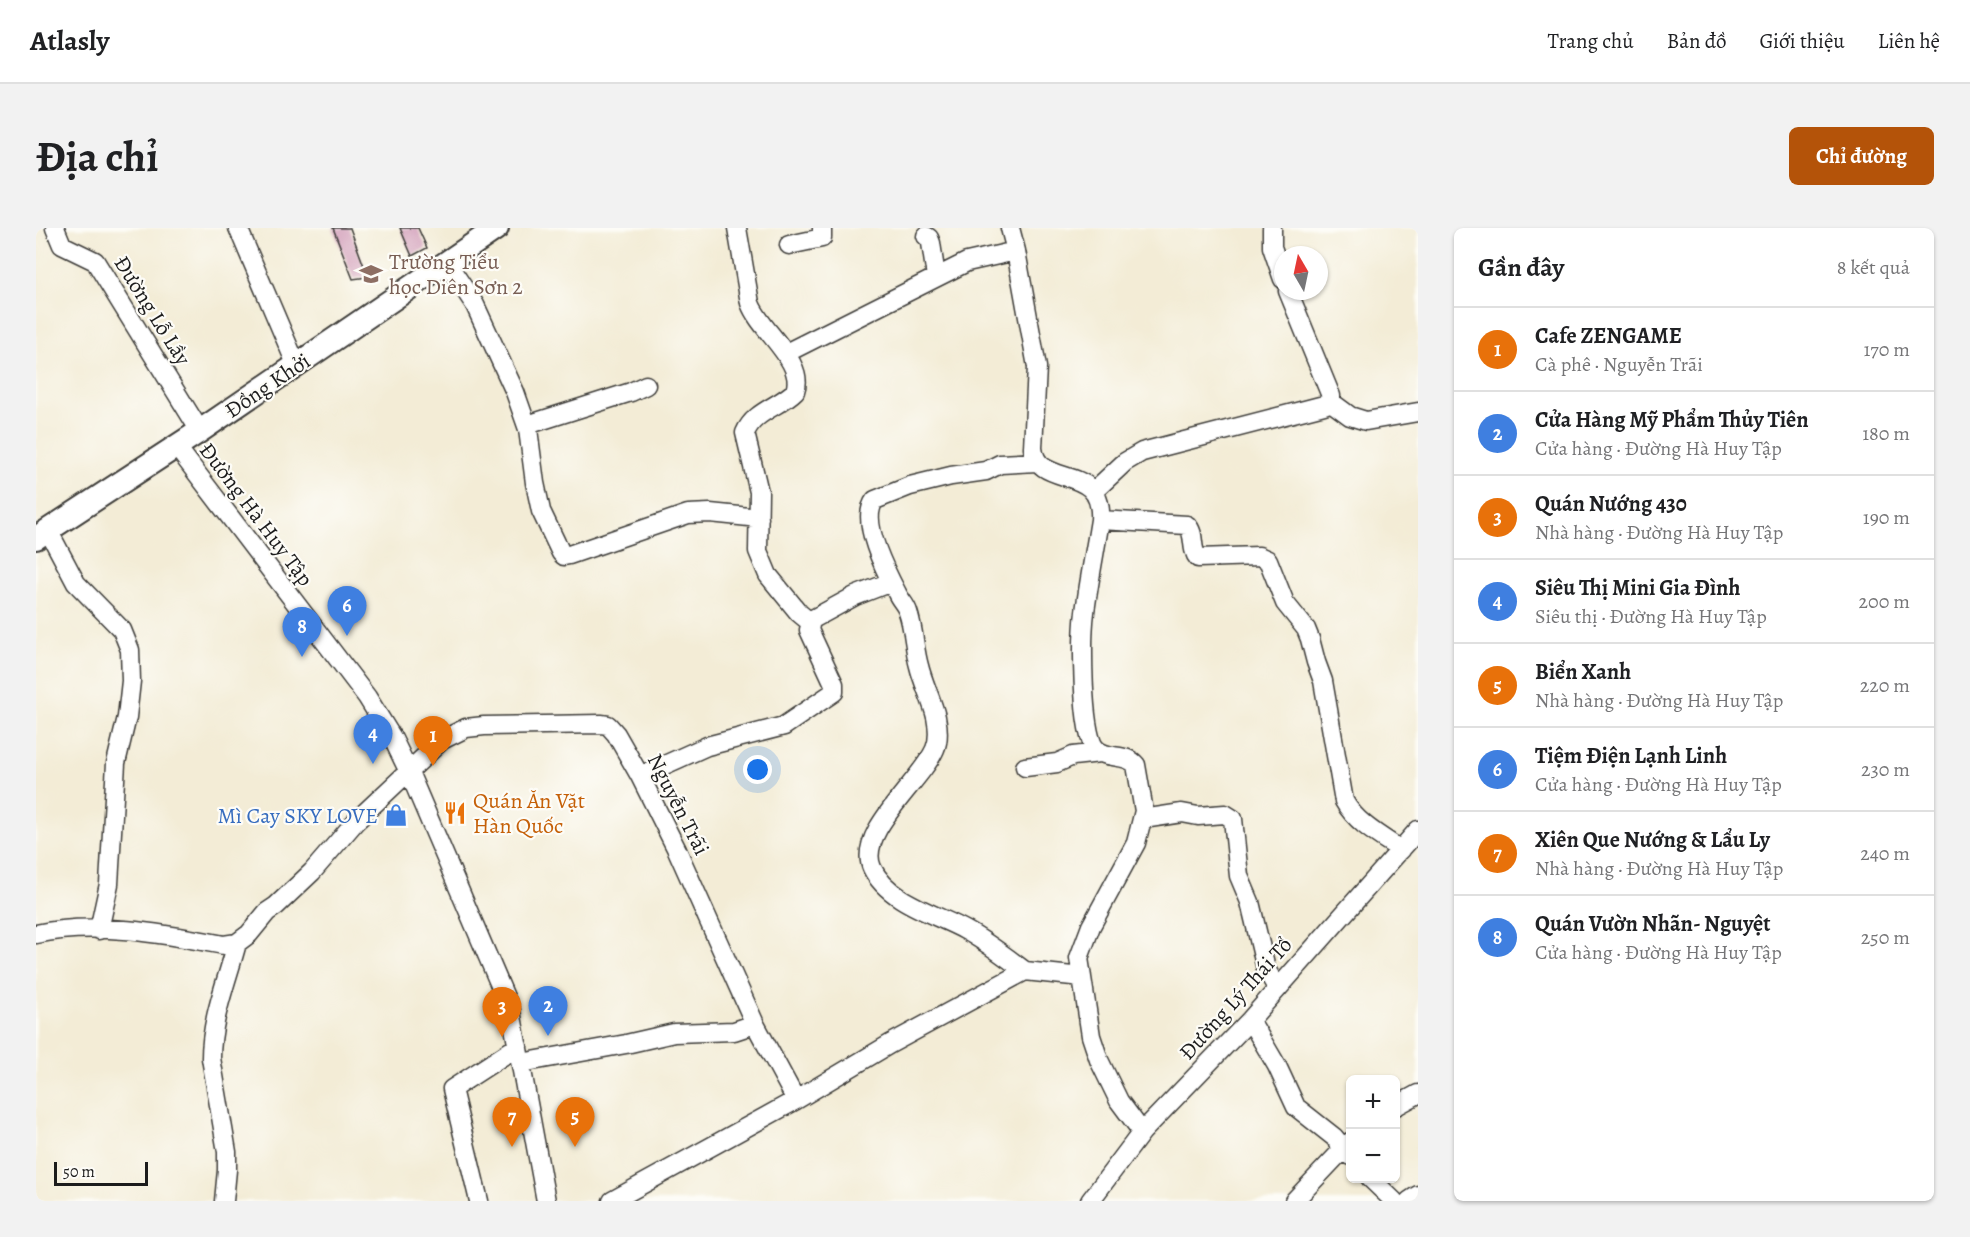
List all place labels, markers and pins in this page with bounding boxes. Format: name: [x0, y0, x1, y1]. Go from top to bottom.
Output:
place label: Trường Tiểu học Diên Sơn 2: [389, 247, 523, 302]
school or university icon: Trường Tiểu học Diên Sơn 2: [358, 261, 384, 287]
pin: 6: [328, 586, 366, 636]
pin: 8: [282, 608, 322, 657]
pin: 4: [354, 714, 392, 764]
pin: 1: [414, 716, 452, 766]
place label: Quán Ăn Vặt Hàn Quốc: [473, 786, 585, 841]
restaurant icon: Quán Ăn Vặt Hàn Quốc: [442, 800, 468, 826]
place label: Mì Cay SKY LOVE: [217, 801, 378, 831]
shop icon: Mì Cay SKY LOVE: [383, 802, 409, 828]
pin: 2: [528, 986, 568, 1036]
pin: 3: [482, 988, 522, 1037]
pin: 7: [492, 1098, 532, 1147]
pin: 5: [556, 1098, 594, 1147]

